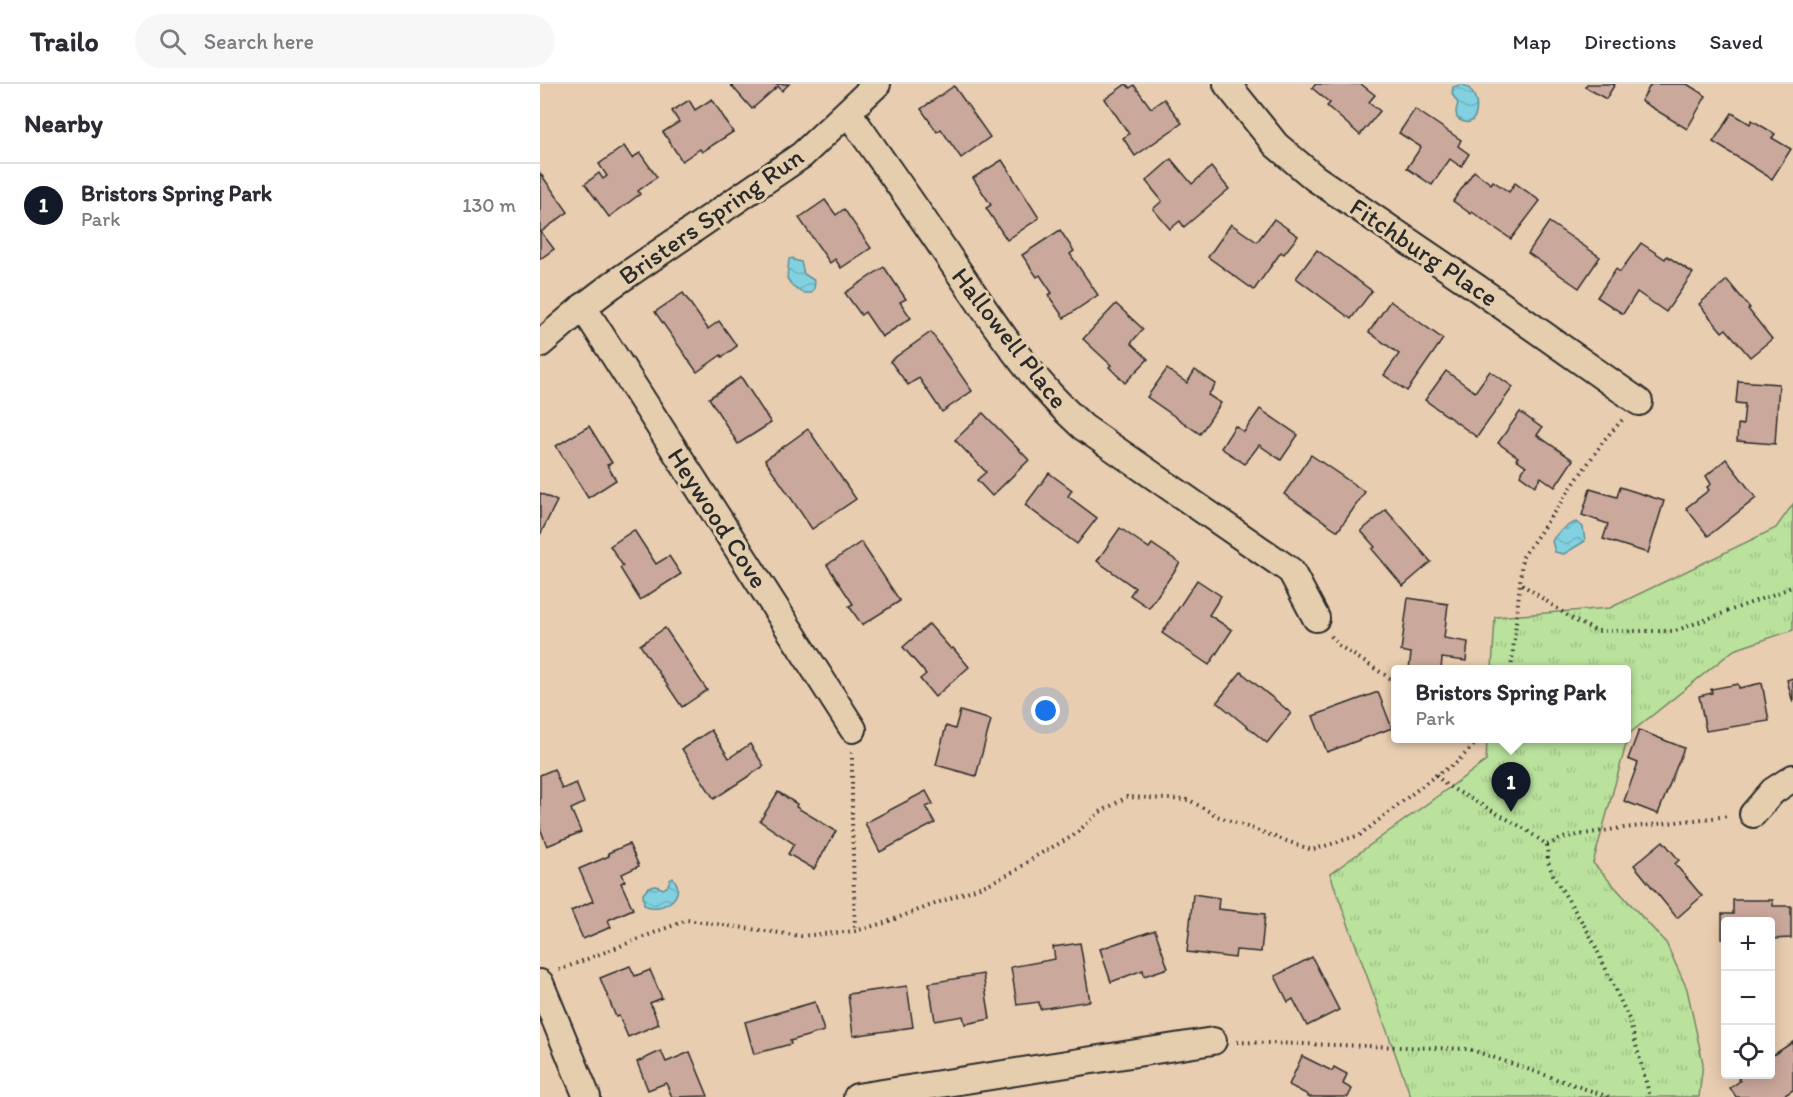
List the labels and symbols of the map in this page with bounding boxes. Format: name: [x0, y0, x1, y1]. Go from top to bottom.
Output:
street label: Bristers Spring Run: [612, 140, 810, 292]
street label: Fitchburg Place: [1344, 191, 1504, 313]
street label: Hallowell Place: [945, 261, 1075, 415]
street label: Heywood Cove: [661, 442, 775, 594]
your location: [1031, 696, 1060, 725]
pin: 1: [1492, 762, 1530, 812]

